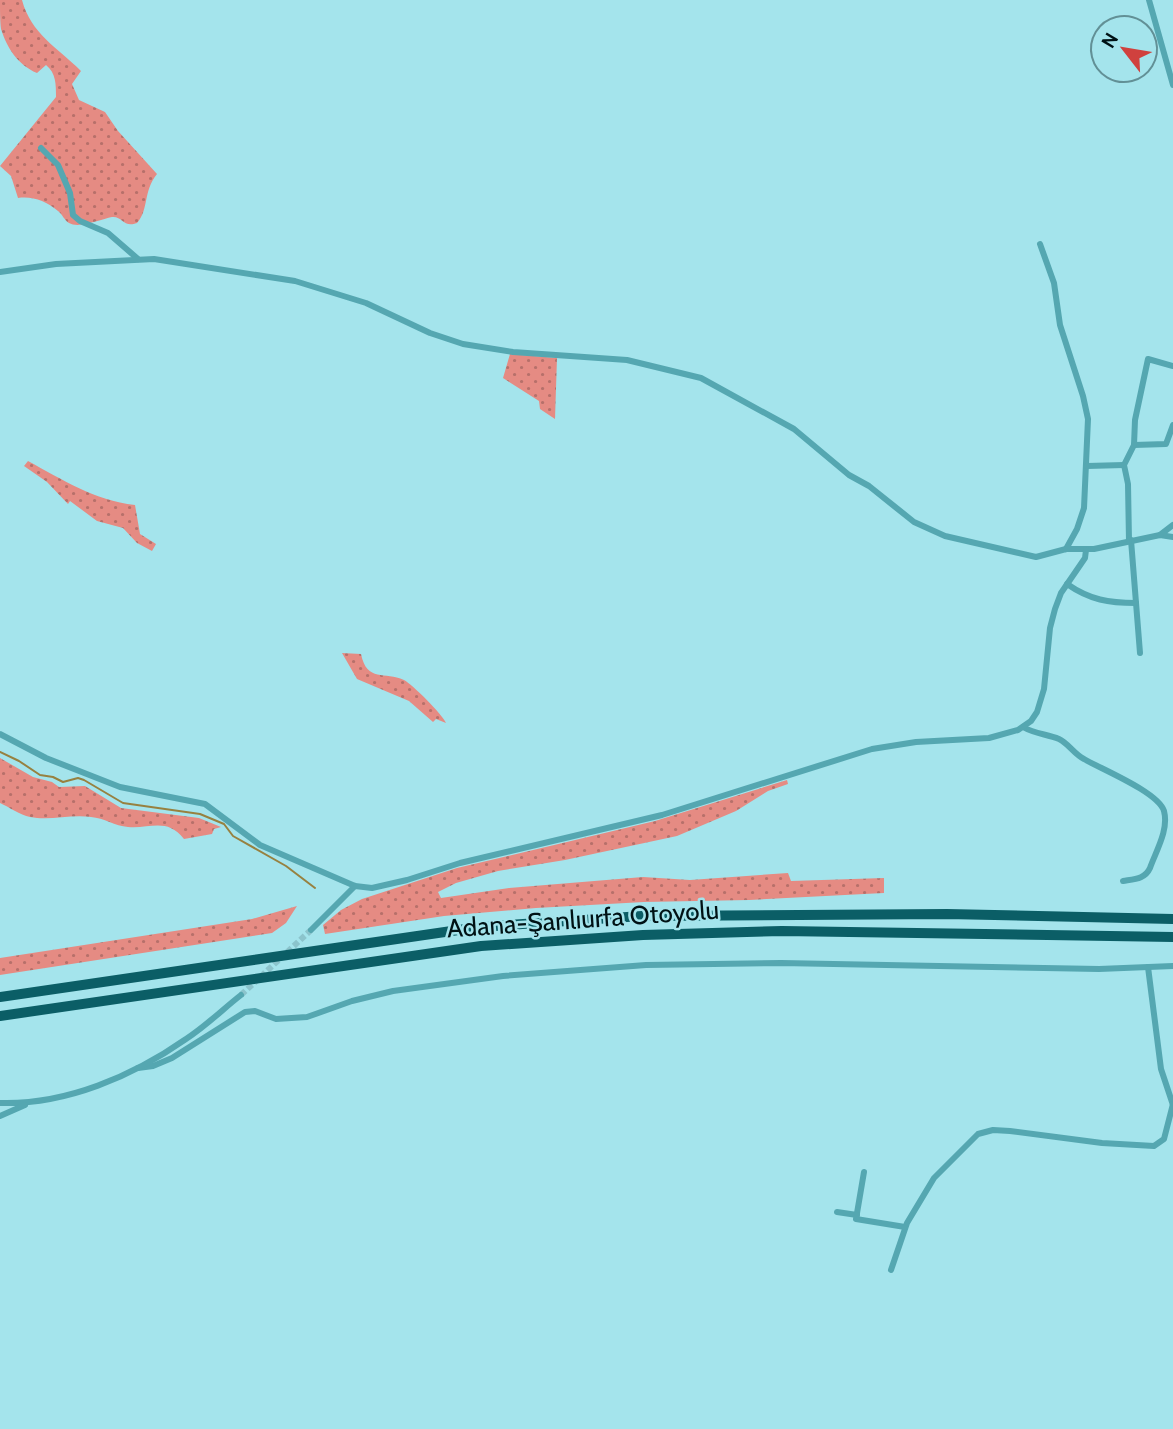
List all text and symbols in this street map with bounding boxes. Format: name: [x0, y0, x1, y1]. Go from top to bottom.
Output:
north arrow: [1089, 14, 1159, 84]
text: N: [1097, 29, 1123, 52]
street label: Adana-Şanlıurfa Otoyolu: [446, 894, 720, 944]

